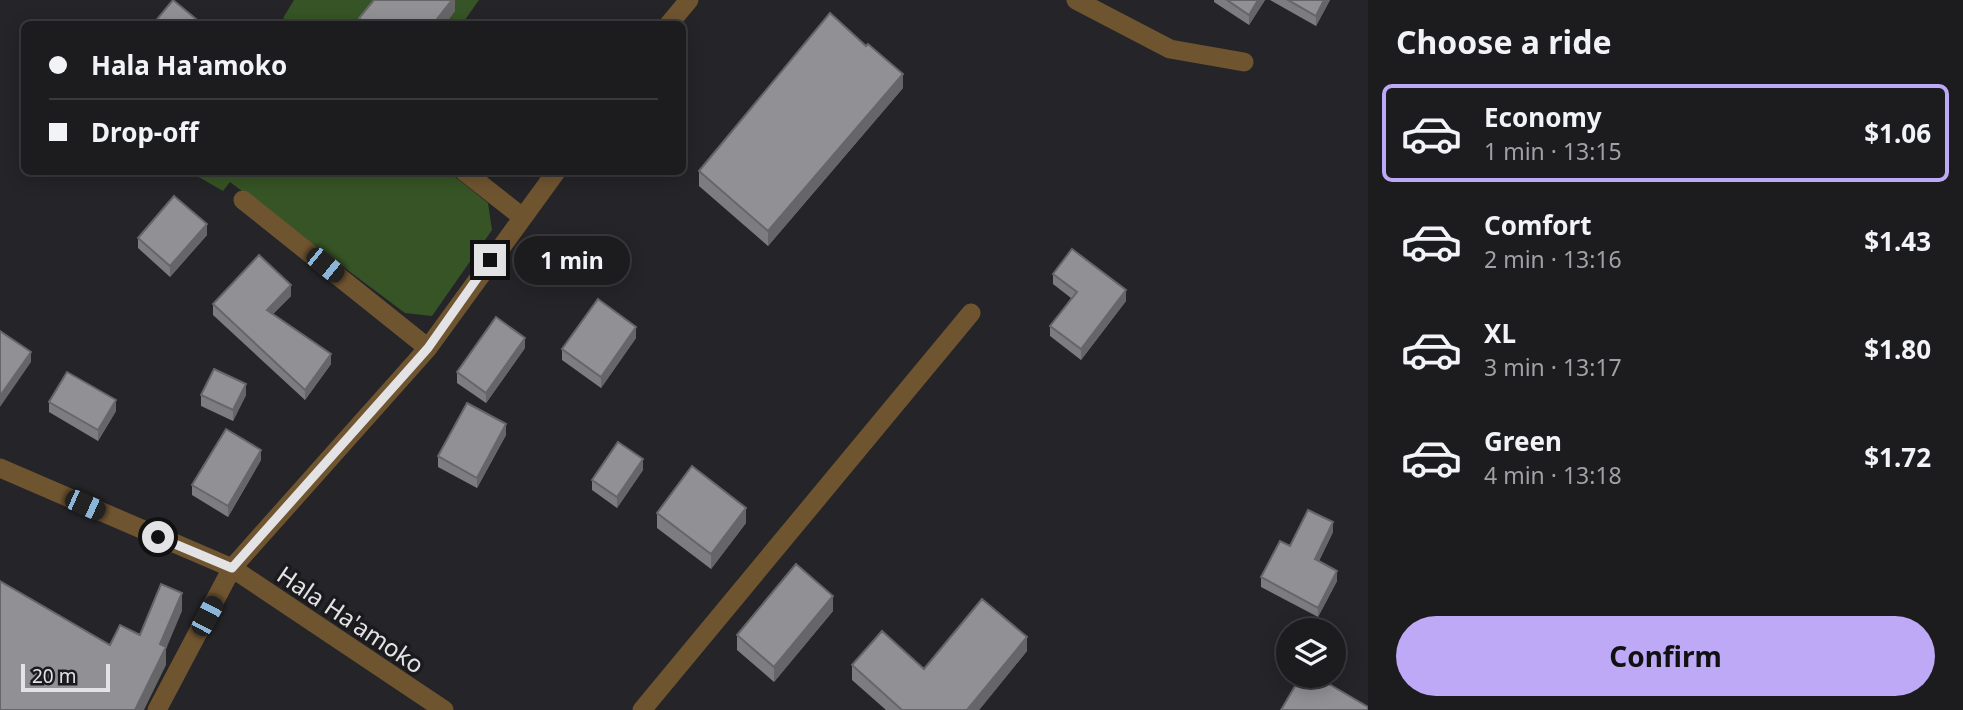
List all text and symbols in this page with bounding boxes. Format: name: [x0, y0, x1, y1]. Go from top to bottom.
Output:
text: Choose a ride: [1396, 20, 1612, 63]
text: Hala Ha'amoko: [91, 47, 287, 83]
text: Economy: [1484, 99, 1602, 135]
icon: car: [1400, 102, 1463, 165]
text: Drop-off: [91, 114, 198, 150]
text: $1.06: [1864, 115, 1931, 151]
text: 1 min · 13:15: [1484, 135, 1622, 167]
text: Comfort: [1484, 207, 1592, 243]
icon: car: [1400, 210, 1463, 273]
text: $1.43: [1864, 223, 1931, 259]
callout: 1 min: [514, 236, 630, 284]
text: 2 min · 13:16: [1484, 243, 1622, 275]
car: [303, 244, 348, 286]
route end: [474, 244, 506, 276]
text: 1 min: [540, 244, 604, 276]
text: XL: [1484, 315, 1516, 351]
icon: car: [1400, 318, 1463, 381]
text: $1.80: [1864, 331, 1931, 367]
text: 3 min · 13:17: [1484, 351, 1622, 383]
text: Green: [1484, 423, 1562, 459]
icon: car: [1400, 426, 1463, 489]
text: $1.72: [1864, 439, 1931, 475]
text: 4 min · 13:18: [1484, 459, 1622, 491]
car: [62, 487, 109, 523]
route start: [142, 521, 174, 553]
street label: Hala Ha'amoko: [271, 558, 431, 680]
car: [188, 593, 227, 639]
button: Confirm: [1396, 616, 1935, 696]
map controls: [1276, 618, 1346, 688]
button: layers: [1276, 618, 1346, 688]
scale bar: [21, 661, 110, 693]
text: 20 m: [32, 663, 76, 689]

